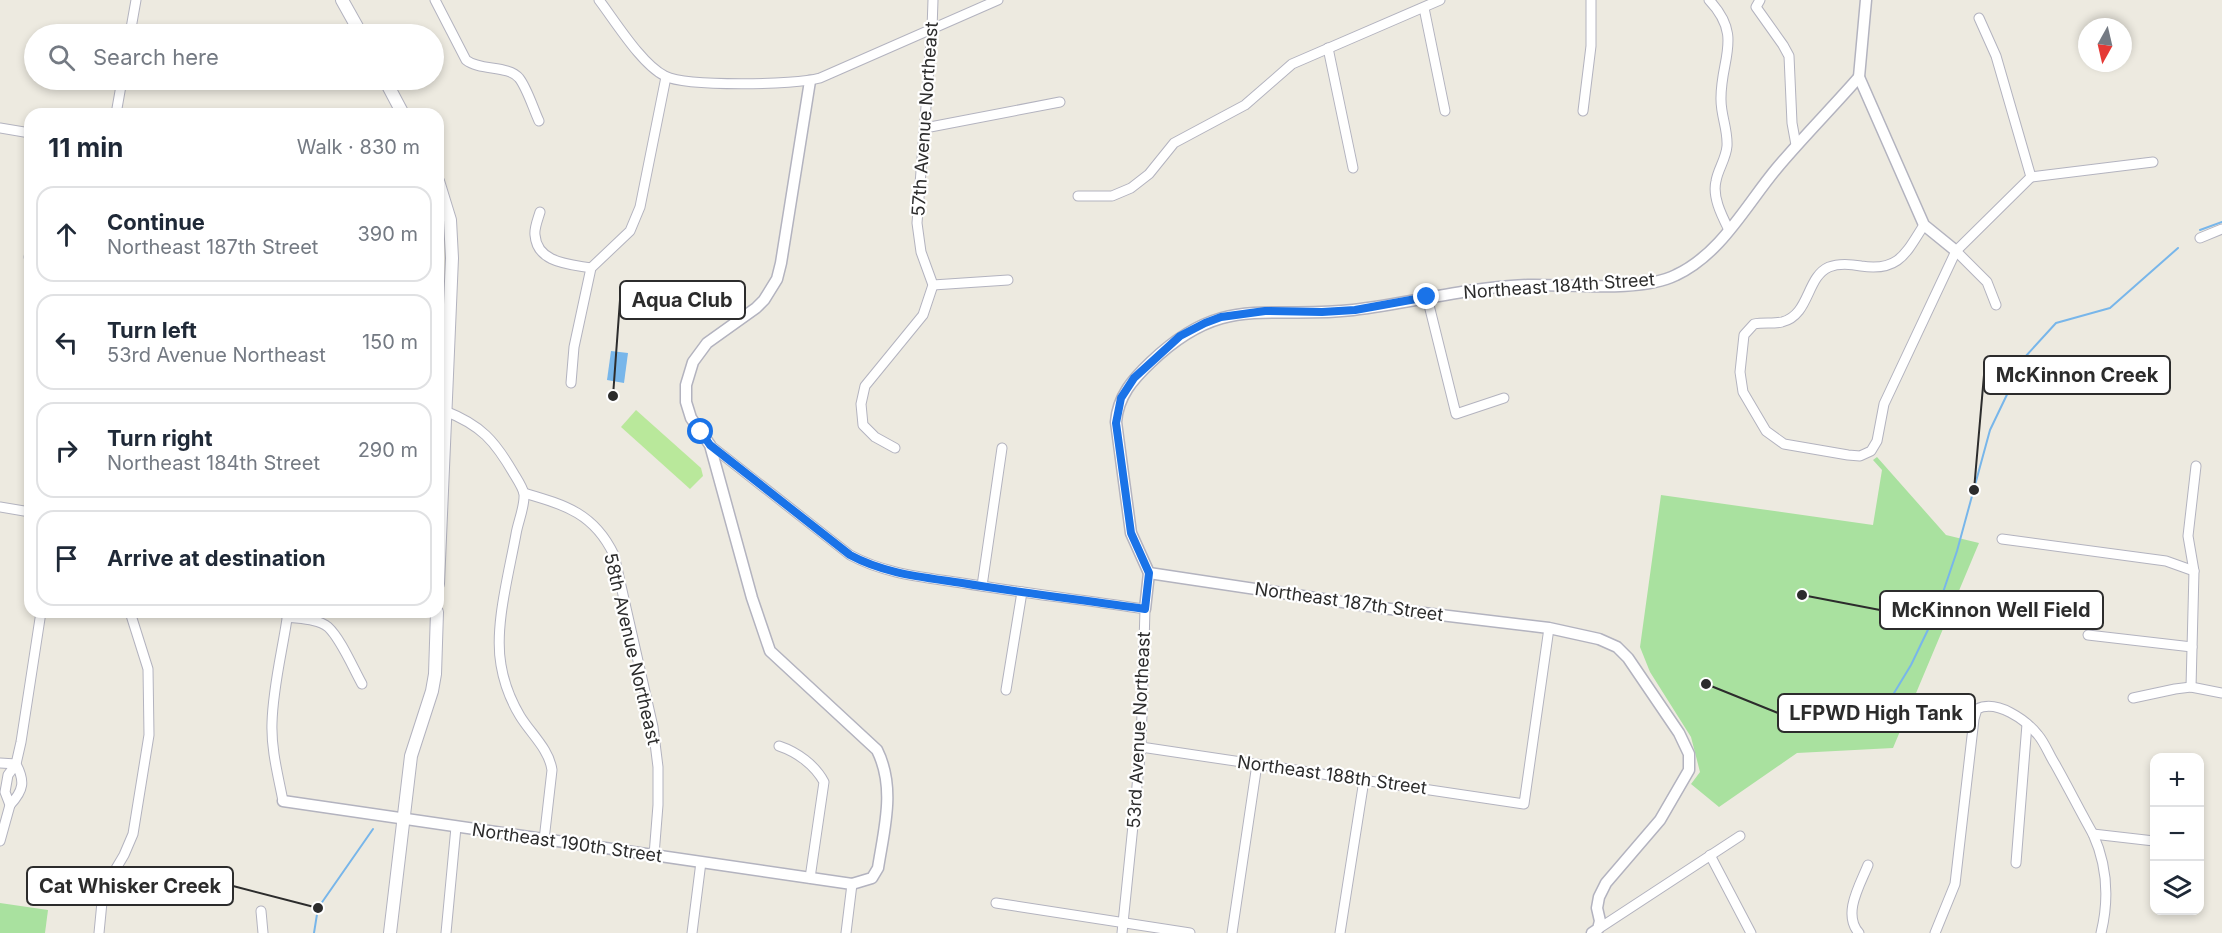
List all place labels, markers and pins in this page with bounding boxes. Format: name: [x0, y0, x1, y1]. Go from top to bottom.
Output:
callout: Aqua Club: [620, 281, 745, 319]
callout: McKinnon Creek: [1984, 356, 2170, 394]
callout: McKinnon Well Field: [1880, 591, 2103, 629]
callout: LFPWD High Tank: [1778, 694, 1975, 732]
callout: Cat Whisker Creek: [27, 867, 233, 905]

